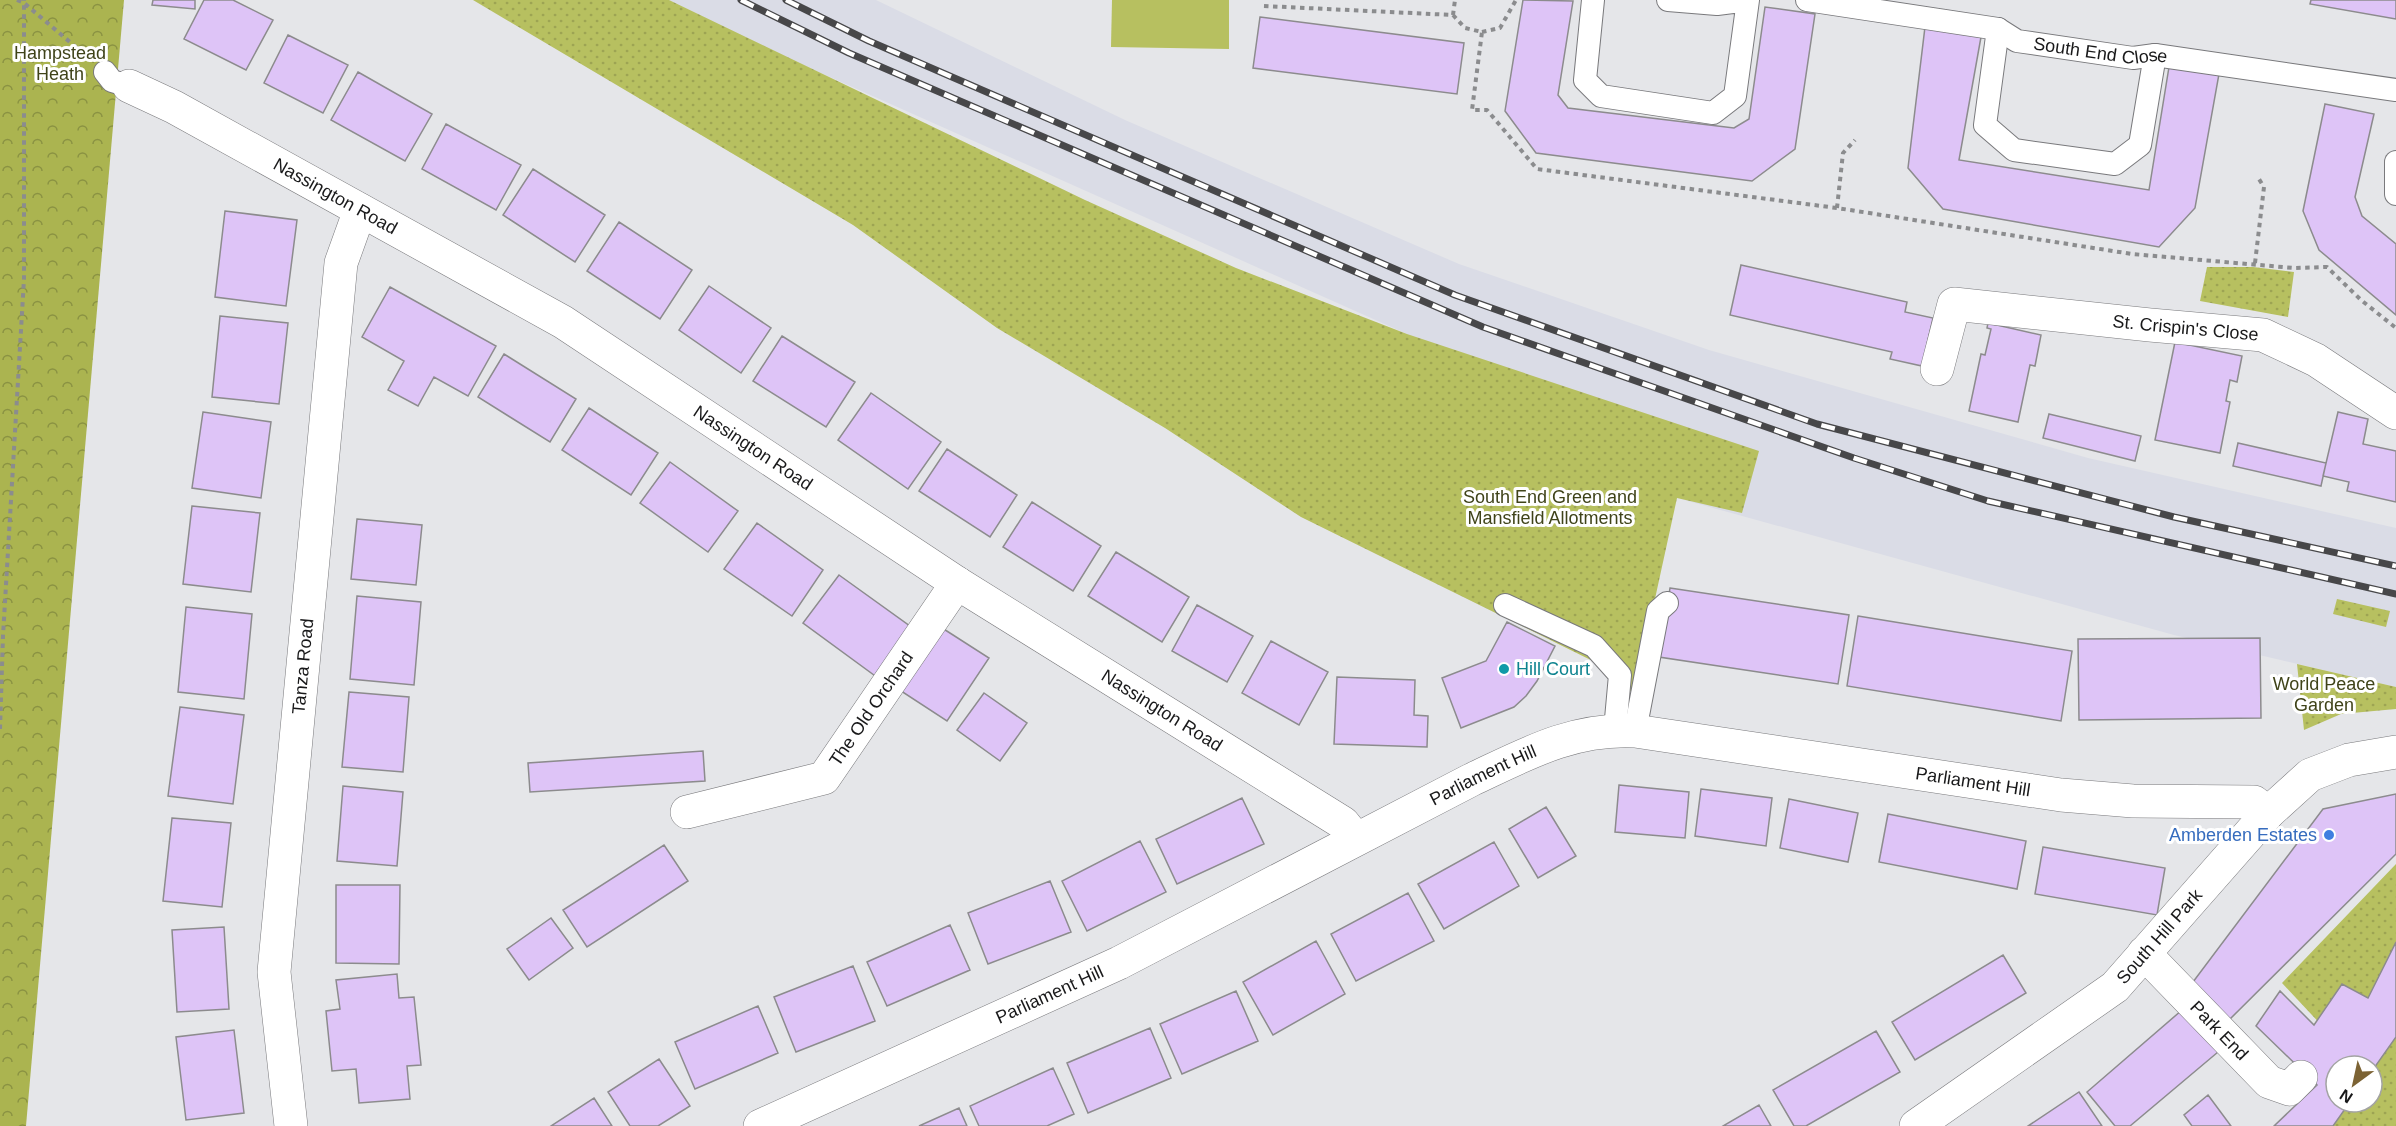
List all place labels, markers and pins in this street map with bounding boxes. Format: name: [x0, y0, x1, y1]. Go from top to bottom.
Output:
place label: Hill Court: [1516, 659, 1590, 679]
marker: Hill Court: [1497, 662, 1511, 676]
place label: Amberden Estates: [2169, 825, 2317, 845]
marker: Amberden Estates: [2322, 828, 2336, 842]

